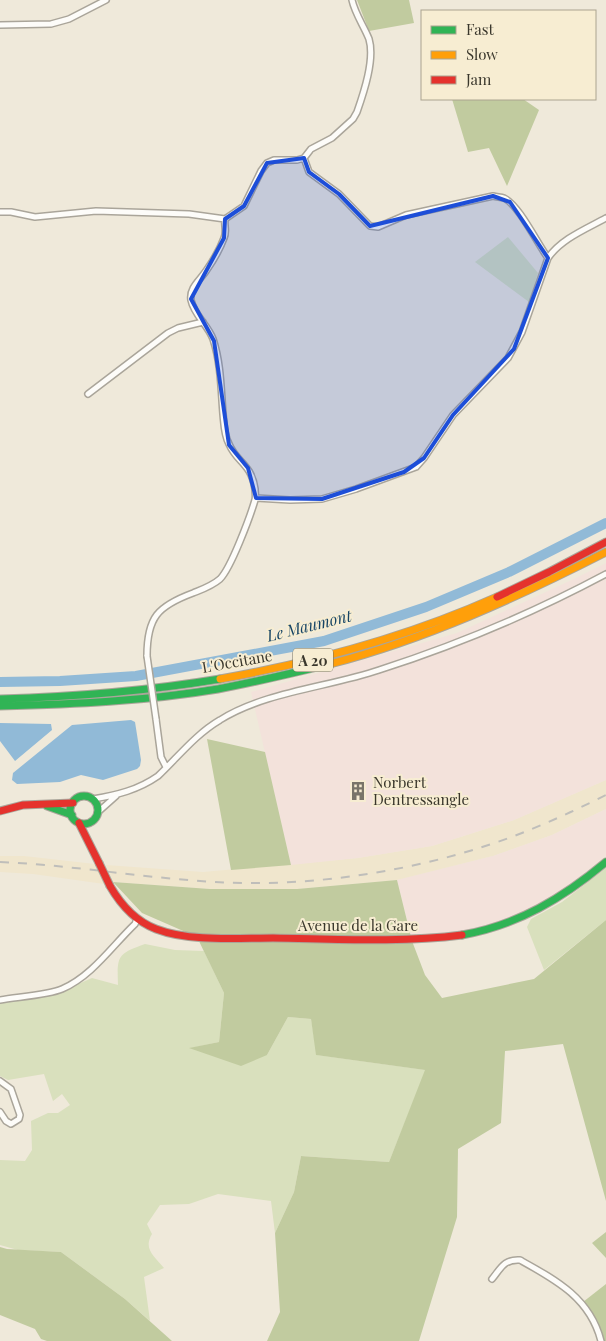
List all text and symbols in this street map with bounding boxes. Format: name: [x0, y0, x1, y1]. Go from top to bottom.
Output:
legend: [421, 10, 596, 100]
text: Fast: [466, 19, 495, 39]
text: Slow: [466, 44, 498, 64]
text: Jam: [465, 69, 492, 89]
water label: Le Maumont: [263, 604, 354, 646]
street label: L'Occitane: [200, 645, 274, 677]
road number: A 20: [293, 648, 333, 672]
place label: Norbert Dentressangle: [373, 772, 469, 809]
building icon: Norbert Dentressangle: [347, 780, 369, 802]
street label: Avenue de la Gare: [297, 915, 418, 935]

